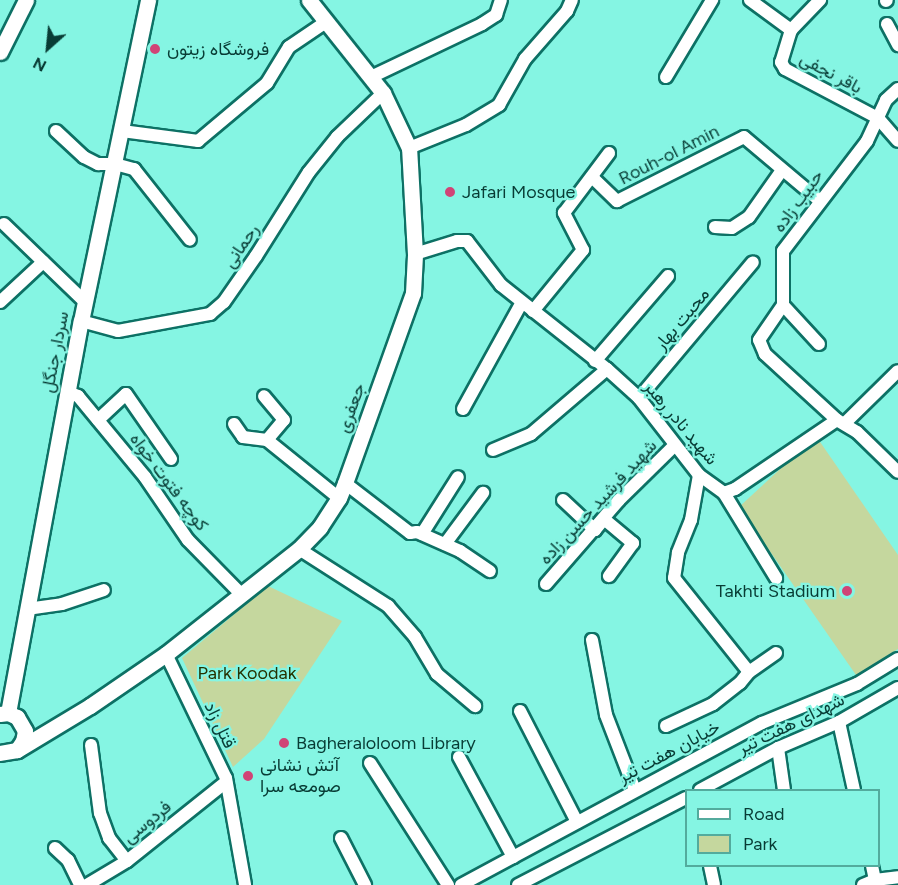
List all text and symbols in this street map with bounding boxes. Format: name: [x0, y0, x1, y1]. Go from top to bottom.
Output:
north arrow: [18, 18, 78, 78]
place label: فروشگاه زیتون: [167, 38, 269, 60]
marker: فروشگاه زیتون: [148, 42, 162, 56]
street label: باقر نجفی: [796, 48, 866, 98]
text: N: [30, 53, 49, 76]
street label: Rouh-ol Amin: [615, 120, 723, 190]
street label: حبیب زاده: [768, 165, 828, 237]
place label: Jafari Mosque: [462, 181, 575, 203]
marker: Jafari Mosque: [443, 185, 457, 199]
street label: رحمانی: [218, 220, 264, 272]
street label: محبت بهار: [650, 284, 714, 354]
street label: سردار جنگل: [37, 309, 73, 395]
street label: شهید نادر رهبر: [640, 377, 722, 469]
street label: جعفری: [332, 380, 370, 436]
street label: کوچه فتوت خواه: [125, 429, 213, 535]
street label: شهید فرشید حسن زاده: [535, 435, 661, 569]
place label: Takhti Stadium: [716, 580, 835, 602]
marker: Takhti Stadium: [840, 584, 854, 598]
park label: Park Koodak: [198, 662, 296, 684]
street label: شهدای هفت تیر: [734, 689, 848, 759]
street label: قتل زاد: [199, 698, 241, 752]
street label: خیابان هفت تیر: [614, 716, 724, 788]
place label: Bagheraloloom Library: [296, 732, 476, 754]
marker: Bagheraloloom Library: [277, 736, 291, 750]
place label: آتش نشانی صومعه سرا: [260, 755, 341, 798]
marker: آتش نشانی صومعه سرا: [241, 769, 255, 783]
legend: [685, 789, 880, 867]
street label: فردوسی: [118, 796, 176, 848]
text: Road: [743, 803, 784, 825]
text: Park: [743, 833, 777, 855]

